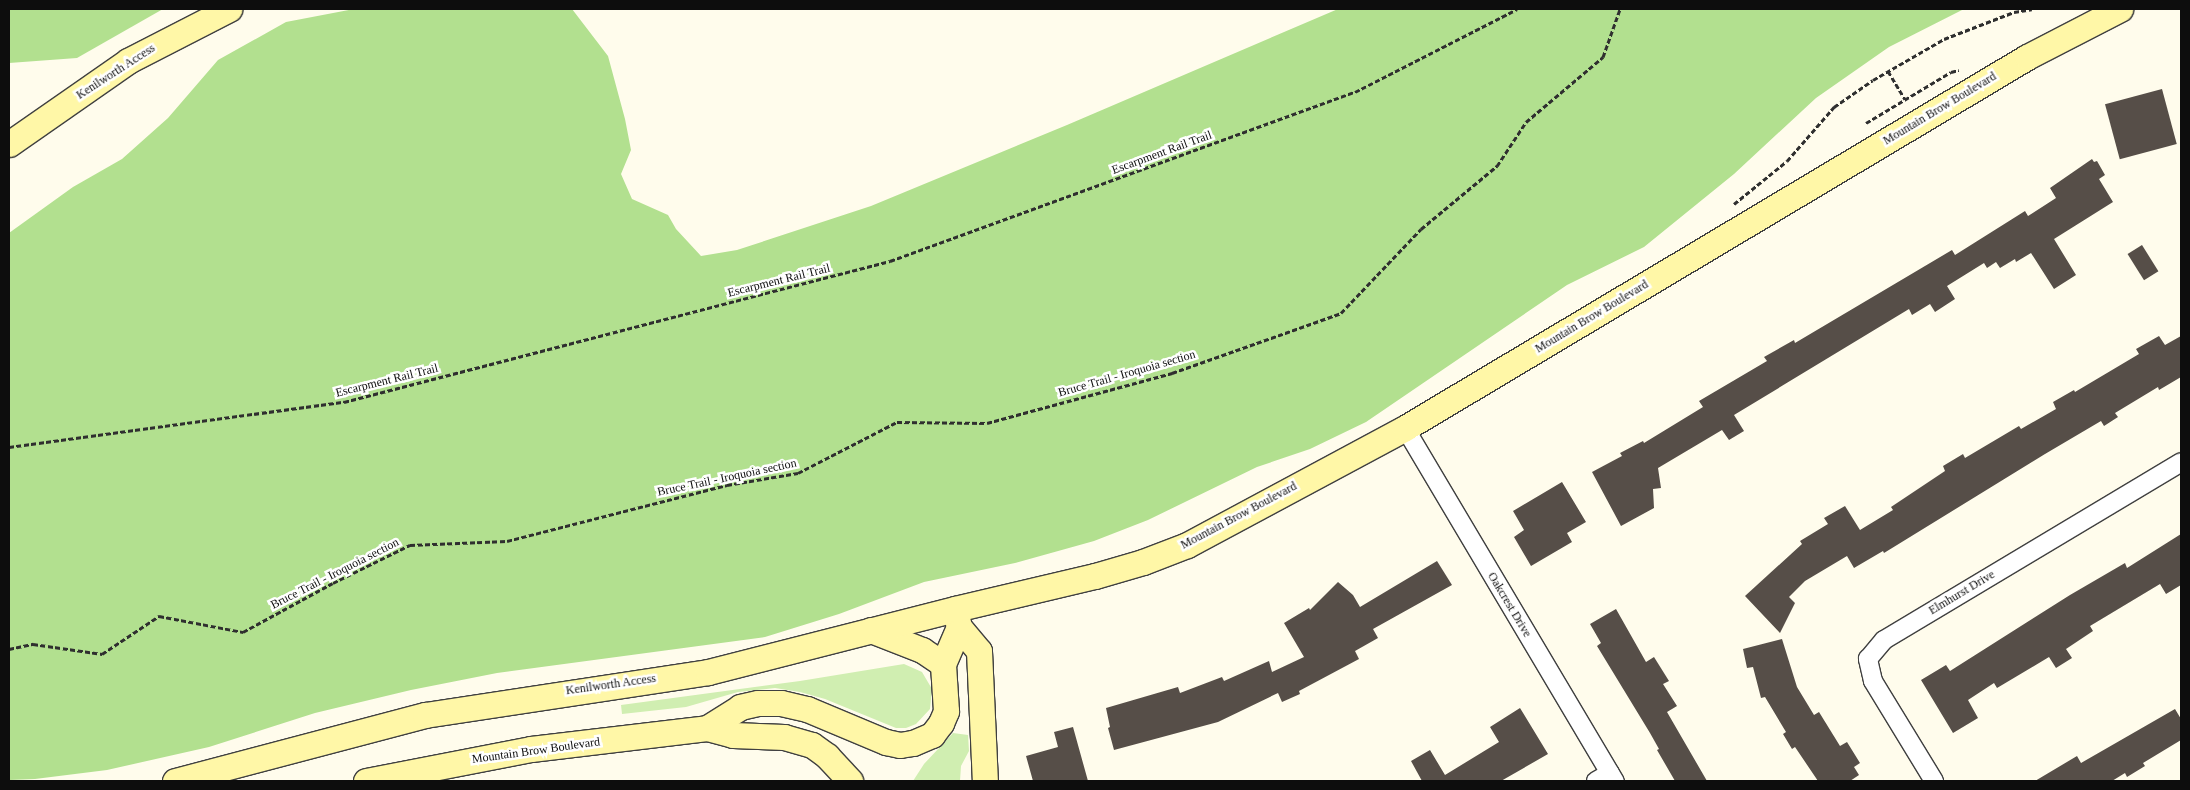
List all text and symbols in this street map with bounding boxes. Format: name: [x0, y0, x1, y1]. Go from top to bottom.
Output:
street label: Kenilworth Access: [74, 41, 158, 103]
street label: Mountain Brow Boulevard: [1881, 70, 1999, 148]
street label: Escarpment Rail Trail: [1110, 128, 1214, 178]
street label: Escarpment Rail Trail: [726, 261, 832, 301]
street label: Mountain Brow Boulevard: [1533, 278, 1651, 356]
street label: Bruce Trail - Iroquoia section: [1057, 347, 1197, 401]
street label: Escarpment Rail Trail: [334, 361, 440, 401]
street label: Bruce Trail - Iroquoia section: [656, 456, 798, 500]
street label: Mountain Brow Boulevard: [1179, 479, 1299, 553]
street label: Bruce Trail - Iroquoia section: [268, 535, 402, 613]
street label: Elmhurst Drive: [1926, 568, 1998, 618]
street label: Oakcrest Drive: [1484, 570, 1534, 640]
street label: Kenilworth Access: [565, 671, 657, 699]
street label: Mountain Brow Boulevard: [471, 735, 601, 767]

